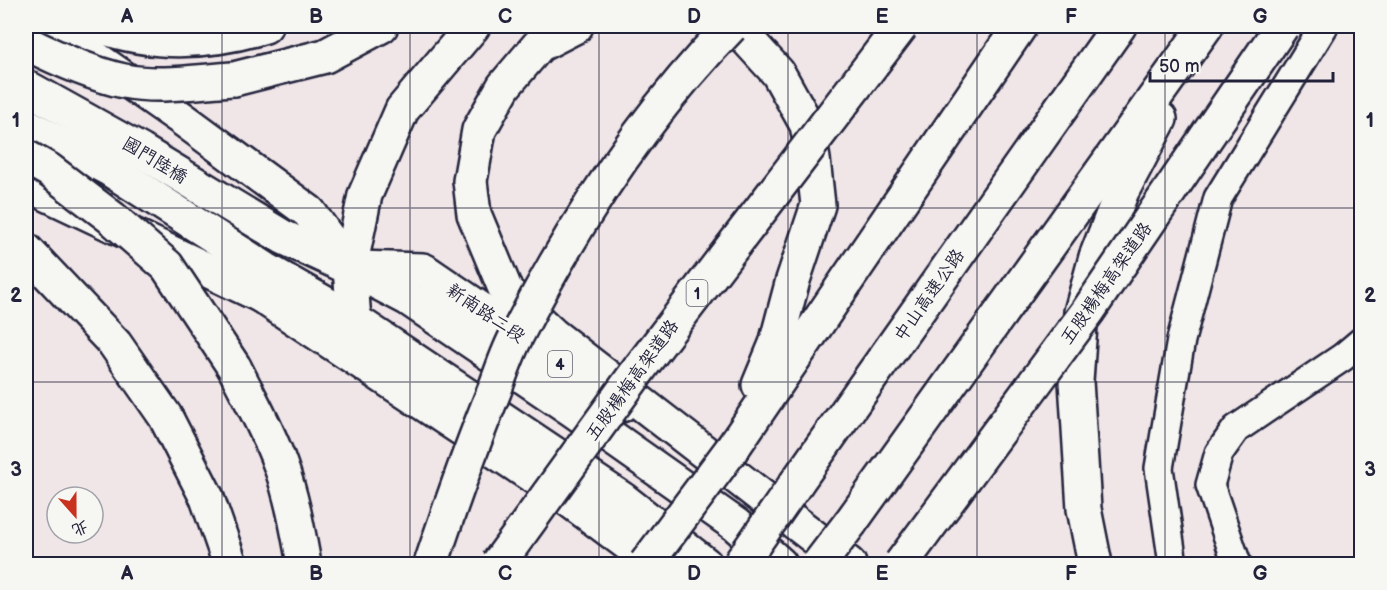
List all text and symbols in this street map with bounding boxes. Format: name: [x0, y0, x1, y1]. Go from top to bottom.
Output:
text: A: [120, 5, 134, 29]
text: B: [309, 5, 323, 29]
text: C: [498, 5, 512, 29]
text: D: [687, 5, 701, 29]
text: E: [876, 5, 889, 29]
text: F: [1065, 5, 1077, 29]
text: G: [1253, 5, 1268, 29]
scale bar: [1150, 45, 1333, 83]
text: 50 m: [1159, 56, 1200, 77]
text: 1: [12, 109, 20, 133]
text: 1: [1366, 109, 1374, 133]
street label: 國門陸橋: [118, 133, 191, 188]
street label: 五股楊梅高架道路: [1057, 218, 1156, 348]
street label: 中山高速公路: [890, 245, 969, 346]
street label: 新南路二段: [443, 280, 529, 347]
road number: 1: [686, 280, 708, 306]
text: 2: [10, 284, 22, 308]
text: 2: [1364, 284, 1376, 308]
street label: 五股楊梅高架道路: [582, 316, 683, 445]
road number: 4: [548, 351, 572, 377]
text: 3: [10, 458, 22, 482]
text: 3: [1364, 458, 1376, 482]
north arrow: [45, 485, 105, 545]
text: 北: [69, 516, 91, 539]
text: A: [120, 562, 134, 586]
text: B: [309, 562, 323, 586]
text: C: [498, 562, 512, 586]
text: D: [687, 562, 701, 586]
text: E: [876, 562, 889, 586]
text: F: [1065, 562, 1077, 586]
text: G: [1253, 562, 1268, 586]

